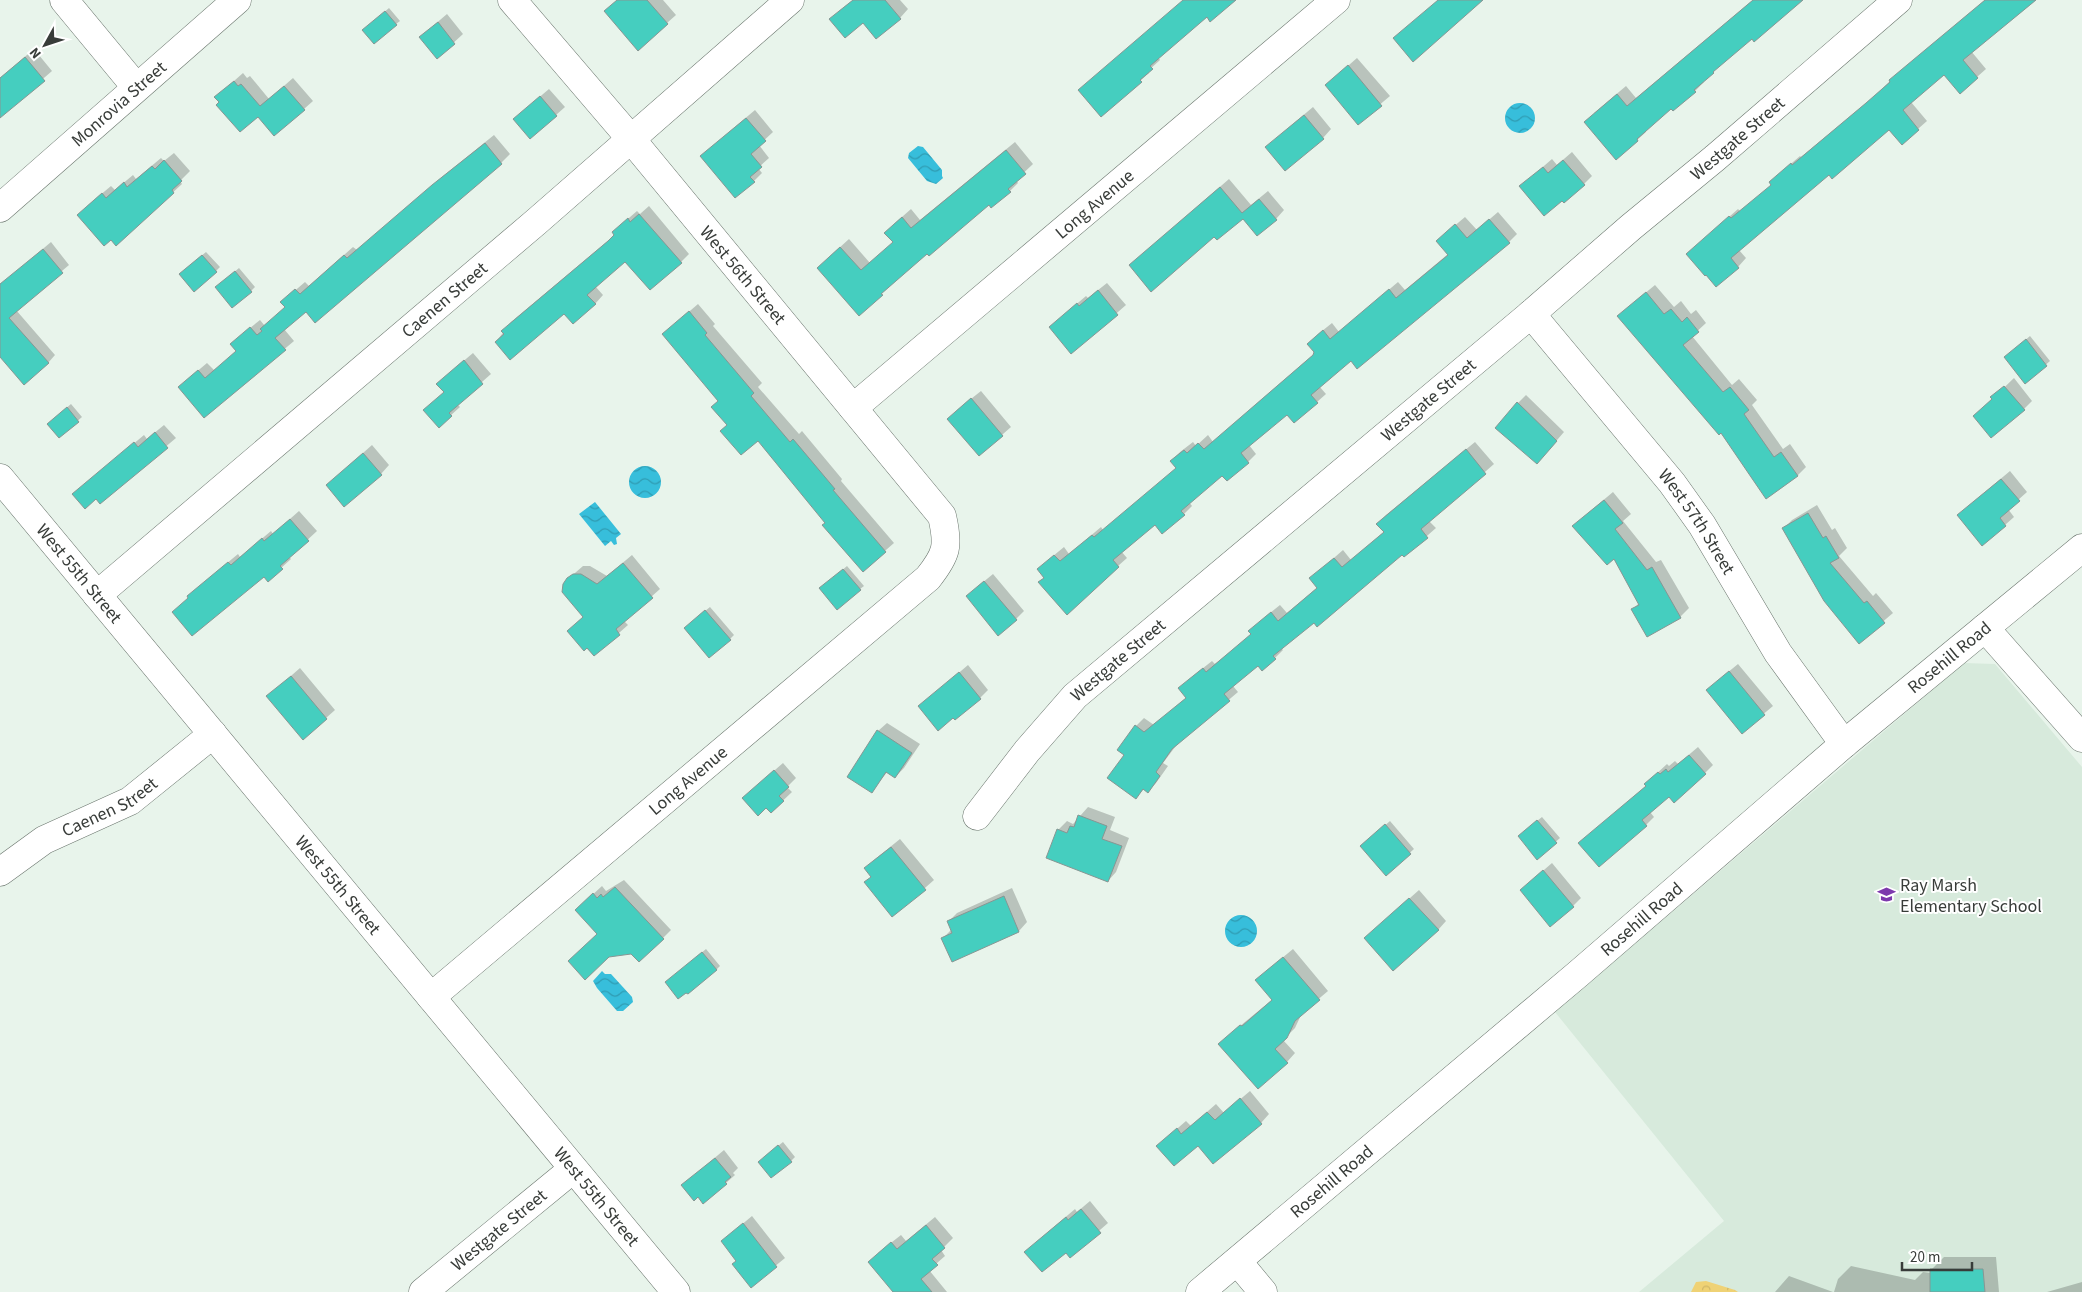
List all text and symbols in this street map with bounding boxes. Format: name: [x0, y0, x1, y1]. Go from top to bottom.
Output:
north arrow: [20, 20, 70, 70]
text: N: [25, 43, 46, 63]
street label: Monrovia Street: [66, 55, 172, 153]
street label: Westgate Street: [1685, 91, 1791, 186]
street label: Long Avenue: [1050, 164, 1140, 245]
street label: West 56th Street: [694, 220, 792, 330]
street label: Caenen Street: [396, 256, 493, 344]
street label: Westgate Street: [1376, 353, 1482, 448]
street label: West 57th Street: [1652, 464, 1741, 579]
street label: West 55th Street: [30, 519, 128, 629]
street label: Westgate Street: [1065, 613, 1171, 708]
street label: Rosehill Road: [1902, 616, 1997, 700]
street label: Long Avenue: [643, 740, 733, 821]
street label: Caenen Street: [58, 772, 163, 843]
street label: West 55th Street: [289, 830, 386, 940]
place label: Ray Marsh Elementary School: [1900, 873, 2042, 919]
street label: Rosehill Road: [1595, 877, 1689, 962]
school or university icon: Ray Marsh Elementary School: [1876, 885, 1896, 905]
street label: Rosehill Road: [1285, 1139, 1379, 1224]
street label: West 55th Street: [548, 1142, 645, 1252]
street label: Westgate Street: [446, 1183, 552, 1277]
scale bar: [1902, 1240, 1972, 1272]
text: 20 m: [1910, 1247, 1940, 1268]

